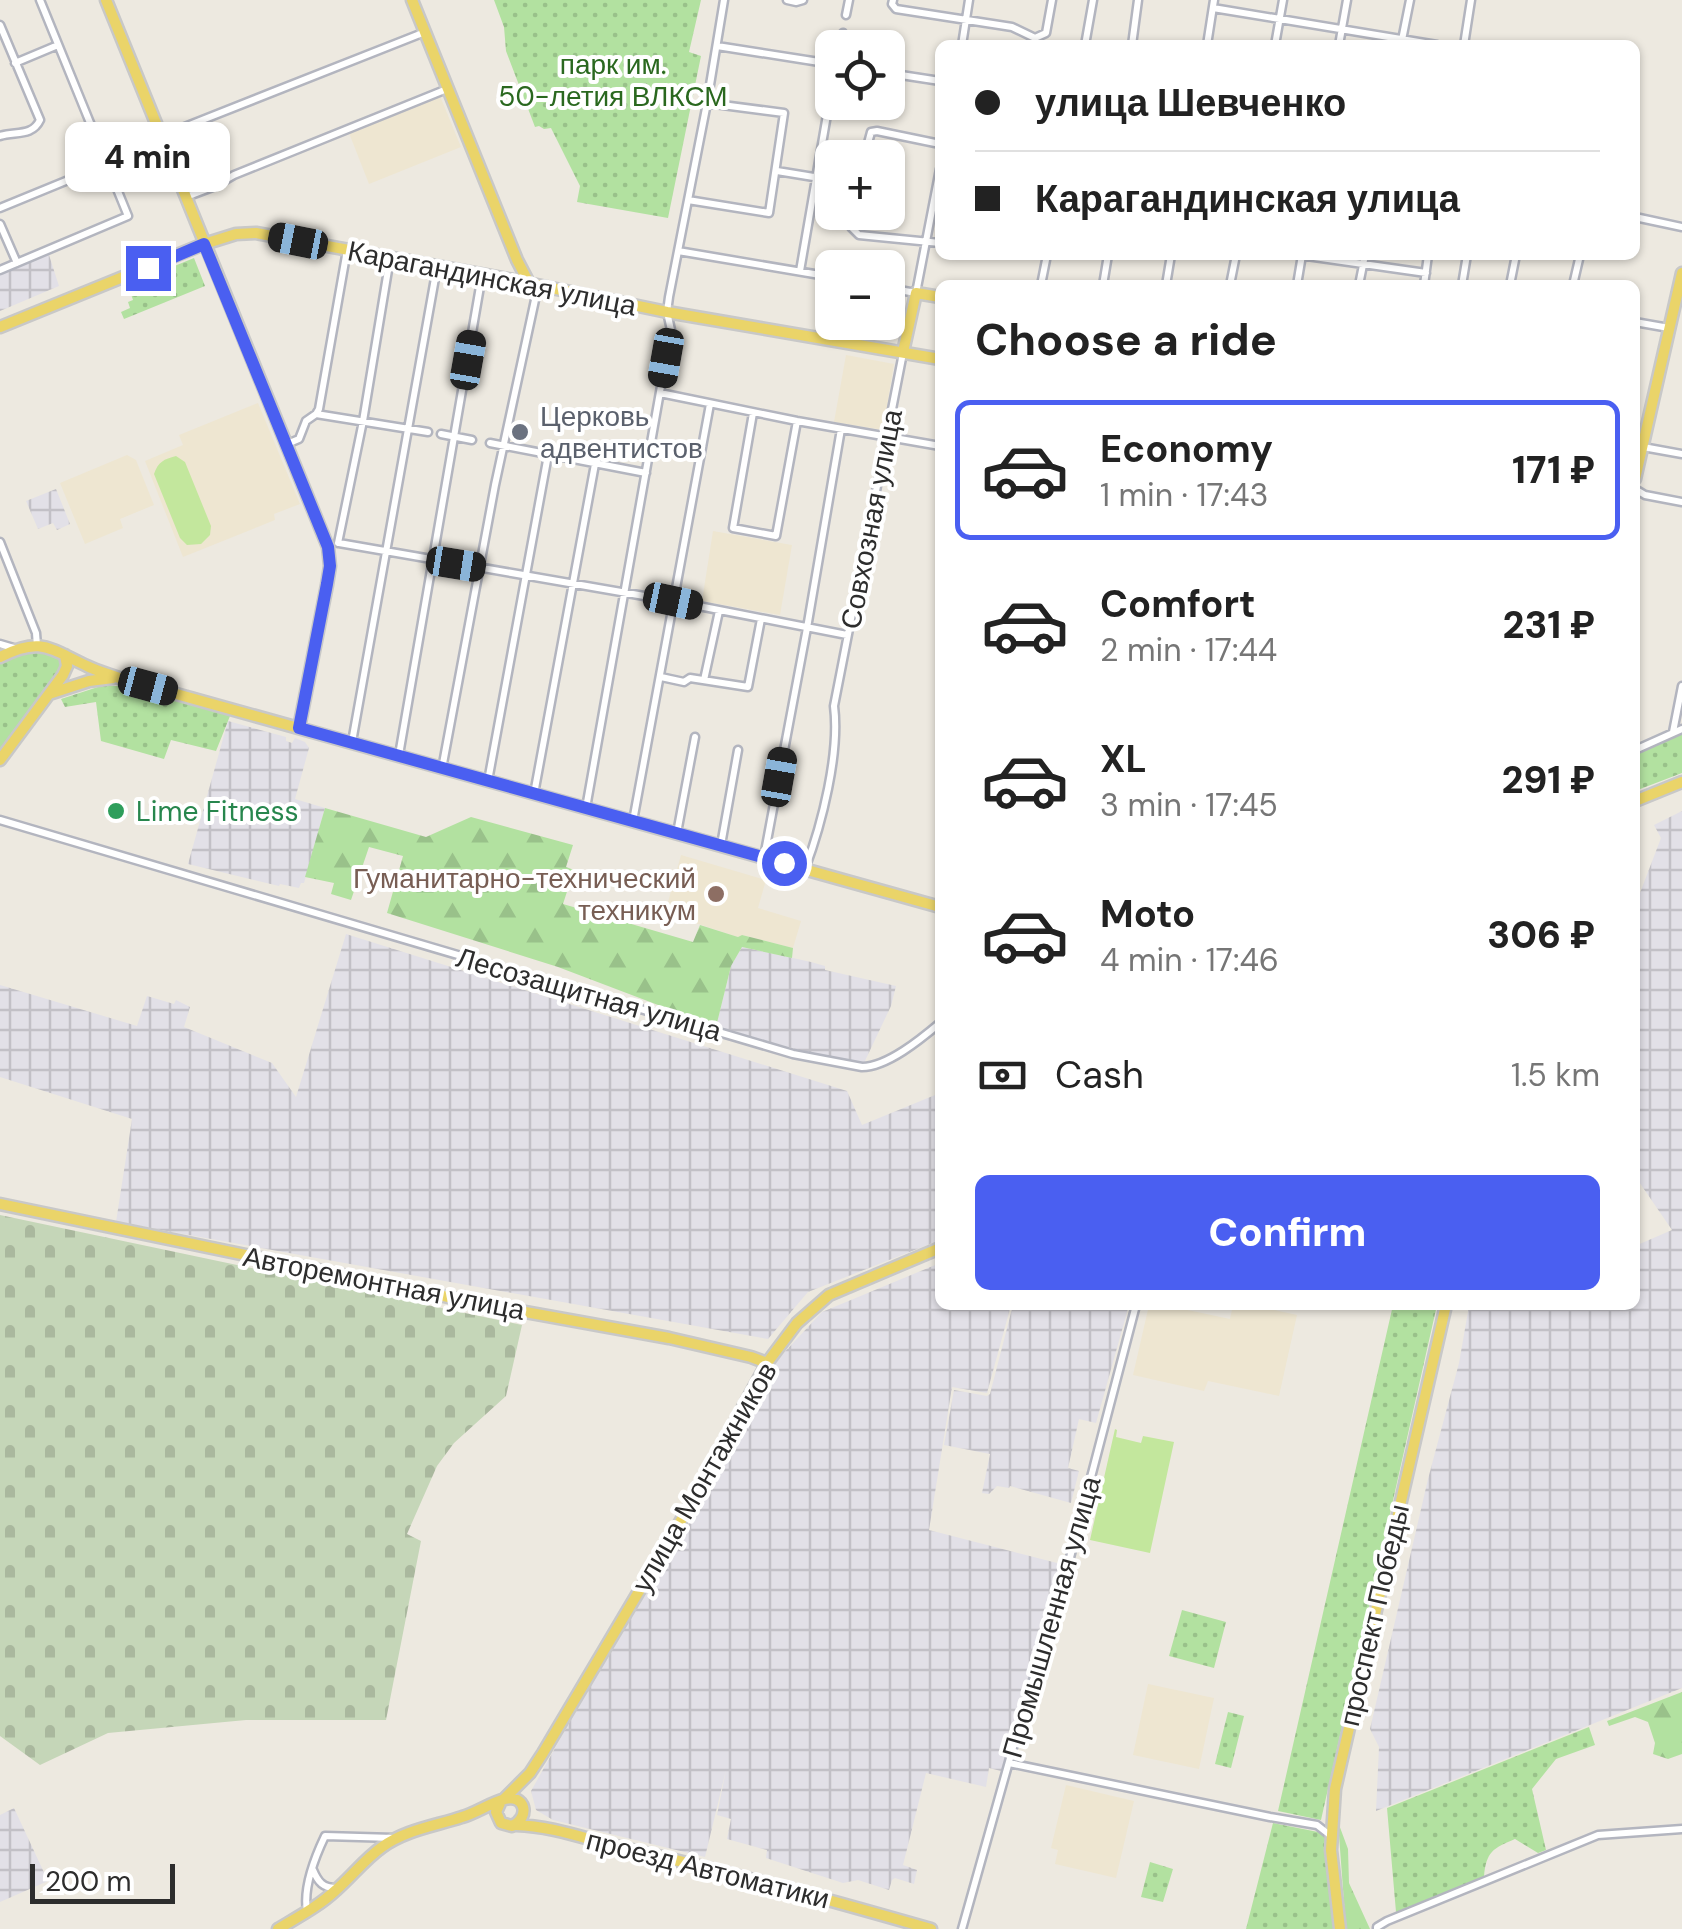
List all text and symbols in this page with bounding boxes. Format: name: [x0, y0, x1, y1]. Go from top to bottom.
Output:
map controls: [815, 30, 905, 340]
button: locate: [815, 30, 905, 120]
park label: парк им. 50-летия ВЛКСМ: [498, 46, 728, 115]
text: улица Шевченко: [1035, 78, 1346, 128]
callout: 4 min: [66, 123, 230, 193]
text: 4 min: [104, 136, 191, 178]
button: +: [815, 140, 905, 230]
text: Карагандинская улица: [1035, 174, 1460, 224]
car: [266, 221, 330, 261]
street label: Карагандинская улица: [345, 232, 640, 325]
route end: [126, 246, 171, 291]
button: −: [815, 250, 905, 340]
text: Choose a ride: [975, 310, 1277, 369]
car: [646, 326, 686, 390]
car: [448, 328, 488, 392]
place label: Церковь адвентистов: [540, 398, 703, 467]
street label: Совхозная улица: [832, 406, 911, 632]
marker: Церковь адвентистов: [509, 421, 531, 443]
text: Economy: [1100, 424, 1273, 474]
icon: car: [980, 425, 1070, 515]
text: 171 ₽: [1512, 445, 1595, 495]
text: 1 min · 17:43: [1100, 474, 1268, 516]
car: [424, 544, 488, 584]
text: Comfort: [1100, 579, 1256, 629]
car: [641, 580, 705, 622]
icon: car: [980, 580, 1070, 670]
text: 231 ₽: [1503, 600, 1595, 650]
text: 2 min · 17:44: [1100, 629, 1277, 671]
car: [115, 664, 181, 708]
text: XL: [1100, 734, 1147, 784]
icon: car: [980, 735, 1070, 825]
car: [759, 745, 799, 809]
text: 291 ₽: [1501, 755, 1595, 805]
text: 3 min · 17:45: [1100, 784, 1278, 826]
place label: Lime Fitness: [136, 793, 299, 830]
marker: Lime Fitness: [105, 800, 127, 822]
route start: [762, 841, 807, 886]
place label: Гуманитарно-технический техникум: [353, 860, 696, 929]
marker: Гуманитарно-технический техникум: [705, 883, 727, 905]
text: Moto: [1100, 889, 1195, 939]
icon: car: [980, 890, 1070, 980]
text: 306 ₽: [1487, 910, 1595, 960]
street label: Лесозащитная улица: [452, 939, 726, 1050]
text: 4 min · 17:46: [1100, 939, 1279, 981]
icon: cash: [975, 1048, 1030, 1103]
text: Cash: [1055, 1050, 1144, 1100]
text: 1.5 km: [1511, 1054, 1600, 1096]
button: Confirm: [975, 1175, 1600, 1290]
street label: Авторемонтная улица: [240, 1238, 528, 1329]
street label: улица Монтажников: [623, 1355, 785, 1599]
street label: Промышленная улица: [994, 1472, 1109, 1762]
street label: проспект Победы: [1331, 1500, 1418, 1730]
street label: проезд Автоматики: [583, 1821, 833, 1918]
scale bar: [30, 1859, 175, 1904]
text: 200 m: [45, 1863, 132, 1900]

